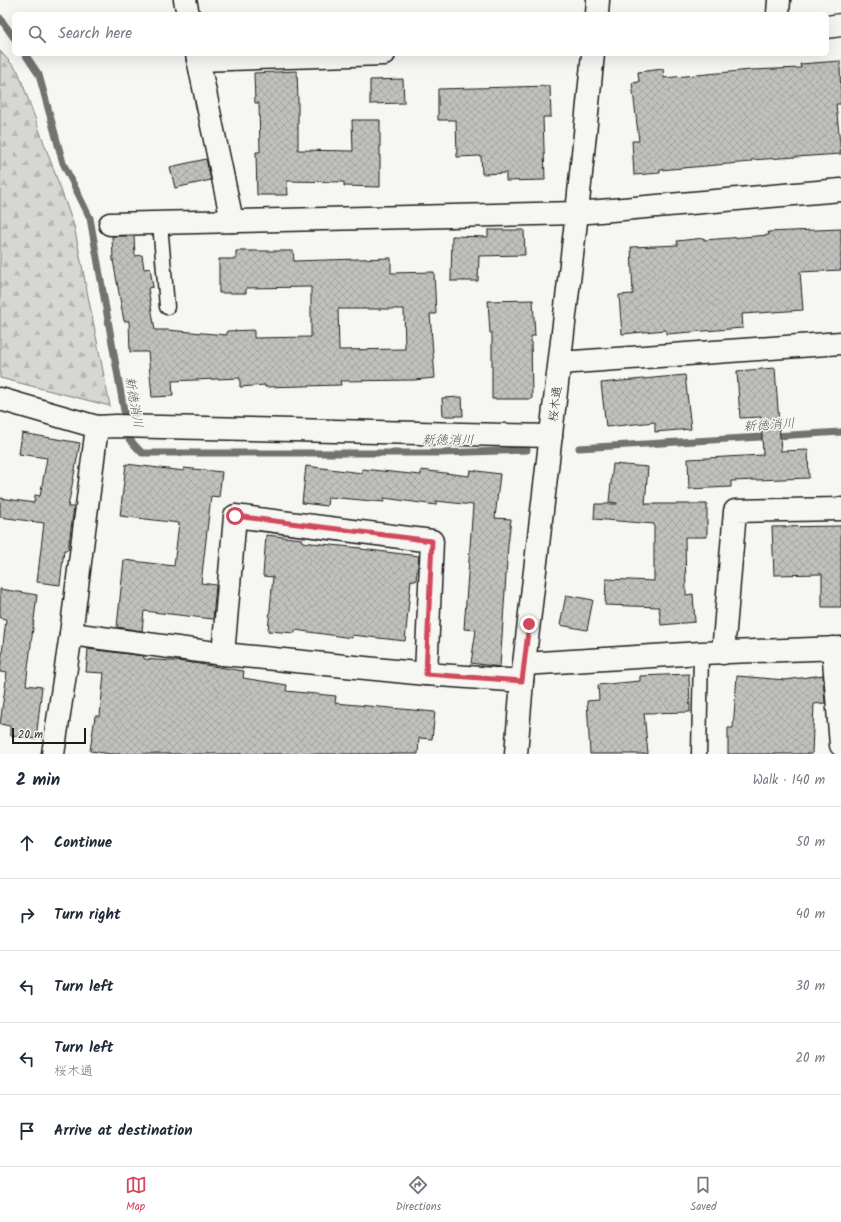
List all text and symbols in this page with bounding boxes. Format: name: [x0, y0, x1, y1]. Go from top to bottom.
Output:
search box: [12, 12, 829, 56]
text: Search here: [58, 22, 132, 46]
icon: search: [26, 23, 48, 45]
water label: 新徳消川: [119, 375, 148, 430]
street label: 桜木通: [544, 385, 567, 423]
water label: 新徳消川: [742, 413, 796, 438]
water label: 新徳消川: [422, 430, 474, 451]
route start: [226, 507, 244, 525]
route end: [520, 615, 538, 633]
scale bar: [12, 726, 86, 745]
text: 20 m: [18, 726, 43, 744]
text: 2 min: [16, 767, 60, 794]
text: Walk · 140 m: [753, 770, 825, 791]
text: Continue: [54, 831, 112, 855]
icon: ahead: [16, 832, 38, 854]
text: 50 m: [796, 832, 825, 853]
text: Turn right: [54, 903, 121, 927]
icon: right: [16, 904, 38, 926]
text: 40 m: [796, 904, 825, 925]
text: Turn left: [54, 975, 114, 999]
icon: left: [16, 976, 38, 998]
text: 30 m: [796, 976, 825, 997]
text: Turn left: [54, 1036, 114, 1060]
icon: left: [16, 1048, 38, 1070]
text: 20 m: [795, 1048, 825, 1069]
text: 桜木通: [54, 1061, 93, 1082]
text: Arrive at destination: [54, 1119, 193, 1143]
icon: arrive: [16, 1120, 38, 1142]
tab: Map: [125, 1174, 147, 1216]
tab: Directions: [396, 1174, 441, 1216]
tab: Saved: [690, 1174, 716, 1216]

